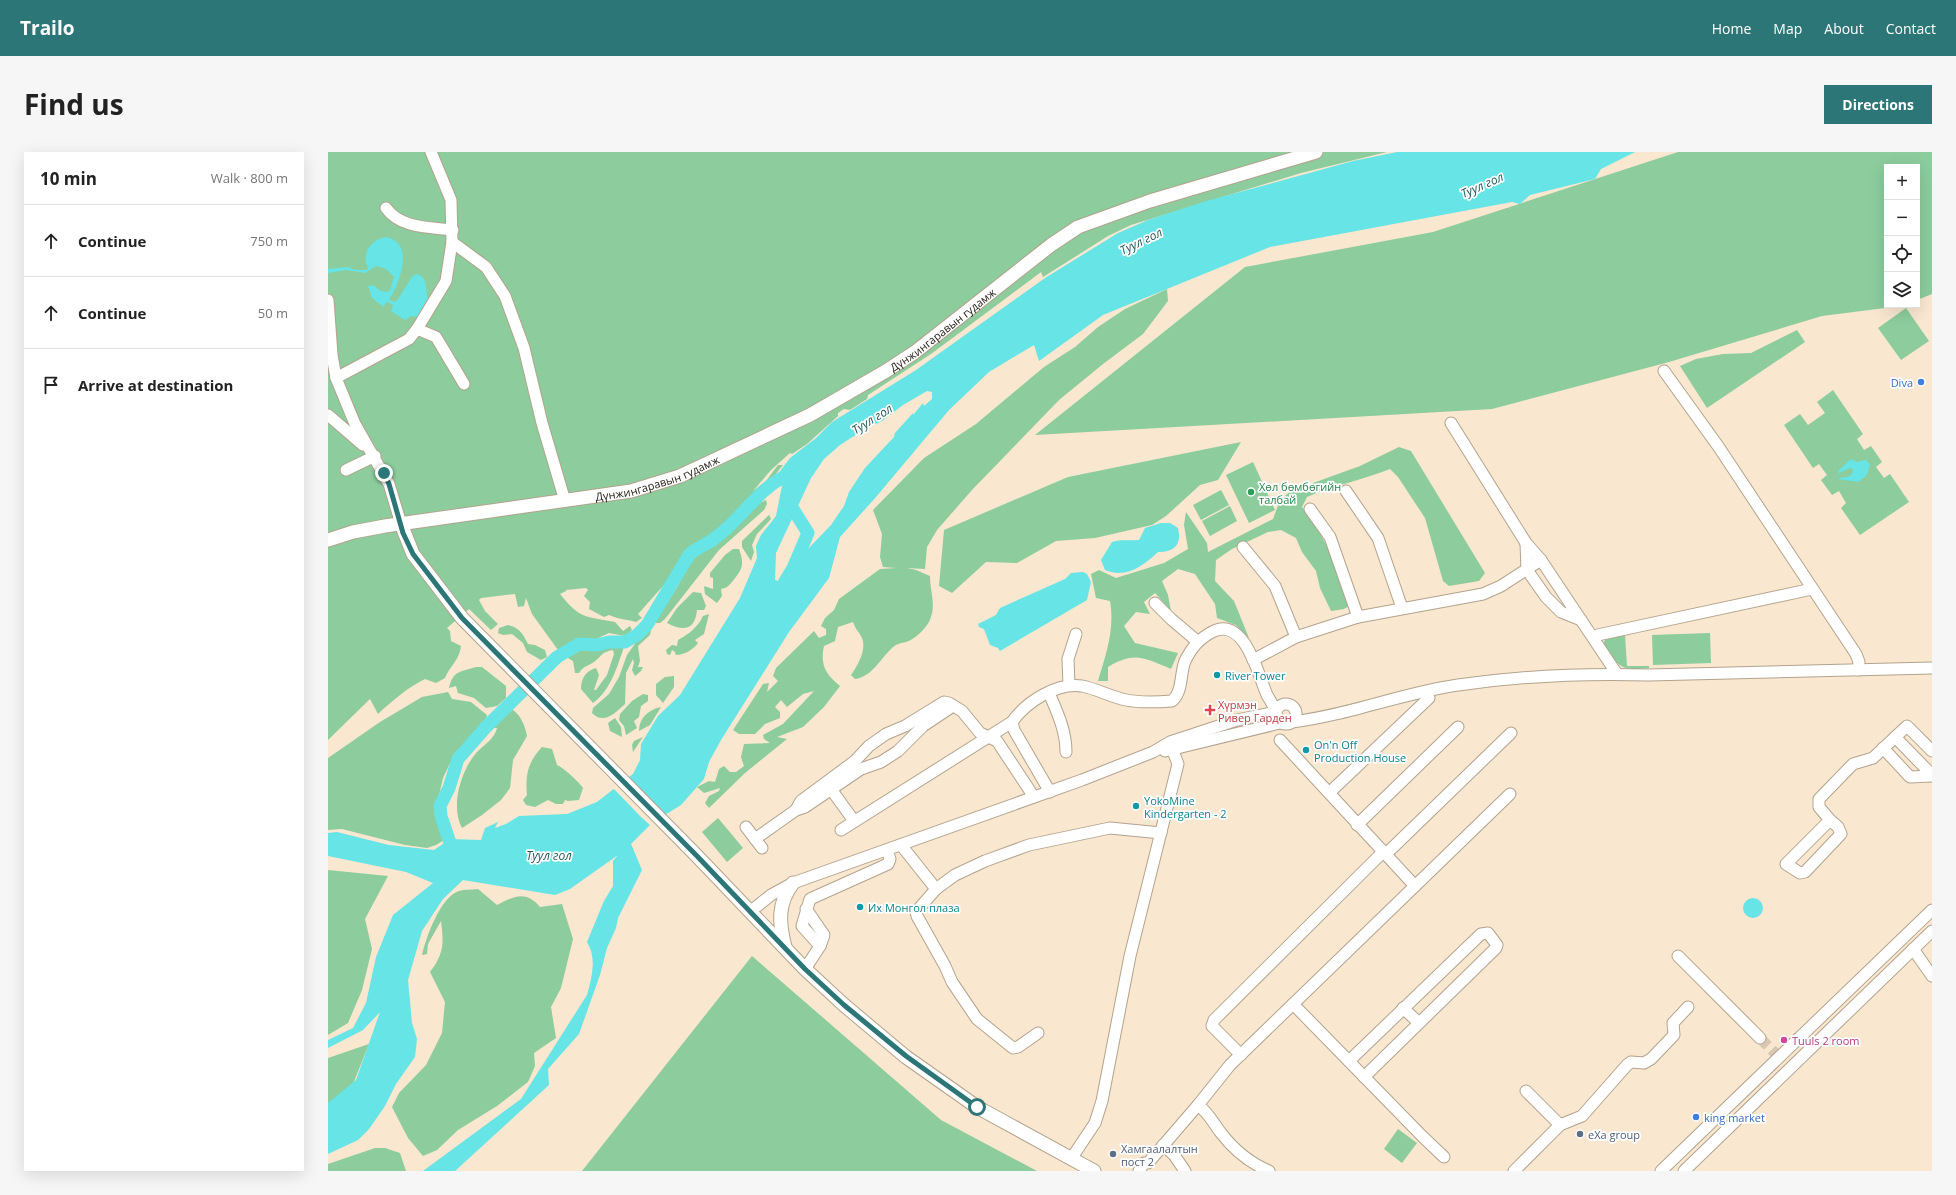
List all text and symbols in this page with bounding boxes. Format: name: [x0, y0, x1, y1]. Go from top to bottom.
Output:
text: Trailo: [20, 15, 74, 41]
text: Home: [1712, 19, 1751, 38]
text: Map: [1773, 19, 1802, 38]
text: About: [1824, 19, 1864, 38]
text: Contact: [1886, 19, 1936, 38]
text: Find us: [24, 85, 124, 123]
button: Directions: [1824, 85, 1932, 124]
map controls: [1884, 164, 1920, 308]
button: +: [1884, 164, 1920, 200]
text: 10 min: [40, 167, 97, 190]
water label: Туул гол: [1458, 168, 1507, 202]
text: Walk · 800 m: [211, 169, 288, 187]
button: −: [1884, 200, 1920, 236]
water label: Туул гол: [1117, 223, 1166, 259]
icon: ahead: [40, 230, 62, 252]
text: Continue: [78, 231, 146, 251]
text: 750 m: [250, 232, 288, 250]
button: locate: [1884, 236, 1920, 272]
button: layers: [1884, 272, 1920, 308]
street label: Дүнжингаравын гудамж: [886, 284, 999, 374]
icon: ahead: [40, 302, 62, 324]
text: Continue: [78, 303, 146, 323]
text: 50 m: [258, 304, 288, 322]
icon: arrive: [40, 374, 62, 396]
text: Arrive at destination: [78, 375, 233, 395]
place label: Diva: [1891, 375, 1913, 390]
marker: Diva: [1916, 377, 1926, 387]
water label: Туул гол: [848, 400, 896, 438]
street label: Дүнжингаравын гудамж: [594, 451, 722, 503]
route end: [375, 464, 393, 482]
place label: Хөл бөмбөгийн талбай: [1259, 479, 1341, 507]
marker: Хөл бөмбөгийн талбай: [1246, 487, 1256, 497]
place label: River Tower: [1225, 668, 1286, 683]
marker: River Tower: [1212, 670, 1222, 680]
place label: Хүрмэн Ривер Гарден: [1218, 697, 1292, 725]
marker: Хүрмэн Ривер Гарден: [1205, 705, 1215, 715]
place label: On'n Off Production House: [1314, 737, 1406, 765]
marker: On'n Off Production House: [1301, 745, 1311, 755]
place label: YokoMine Kindergarten - 2: [1144, 793, 1227, 821]
marker: YokoMine Kindergarten - 2: [1131, 801, 1141, 811]
water label: Туул гол: [526, 847, 572, 864]
place label: Их Монгол плаза: [868, 900, 960, 915]
marker: Их Монгол плаза: [855, 902, 865, 912]
place label: Tuuls 2 room: [1792, 1033, 1860, 1048]
marker: Tuuls 2 room: [1779, 1035, 1789, 1045]
route start: [968, 1098, 986, 1116]
place label: king market: [1704, 1110, 1765, 1125]
marker: king market: [1691, 1112, 1701, 1122]
place label: eXa group: [1588, 1127, 1640, 1142]
marker: eXa group: [1575, 1129, 1585, 1139]
place label: Хамгаалалтын пост 2: [1121, 1141, 1198, 1169]
marker: Хамгаалалтын пост 2: [1108, 1149, 1118, 1159]

